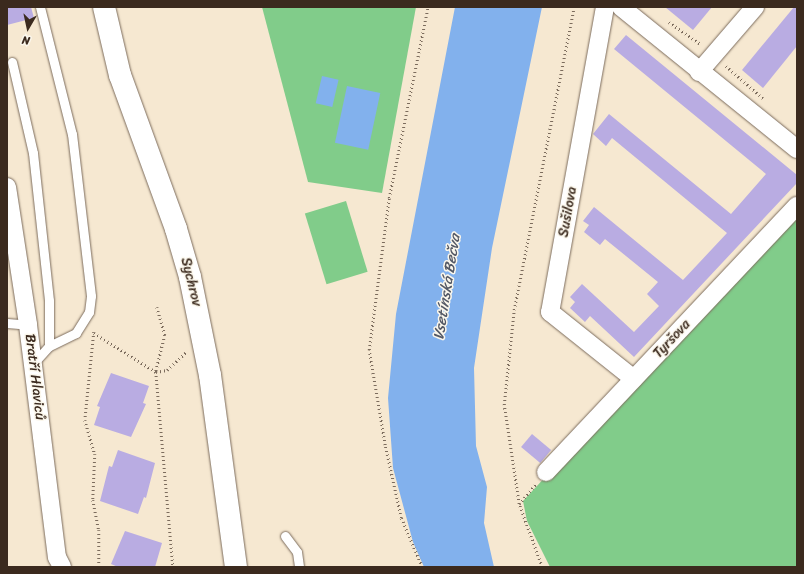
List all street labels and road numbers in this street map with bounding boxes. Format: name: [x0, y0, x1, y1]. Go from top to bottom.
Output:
street label: Sušilova: [555, 185, 581, 239]
street label: Sychrov: [177, 256, 205, 308]
street label: Tyršova: [650, 316, 694, 362]
street label: Bratří Hlaviců: [21, 333, 49, 421]

